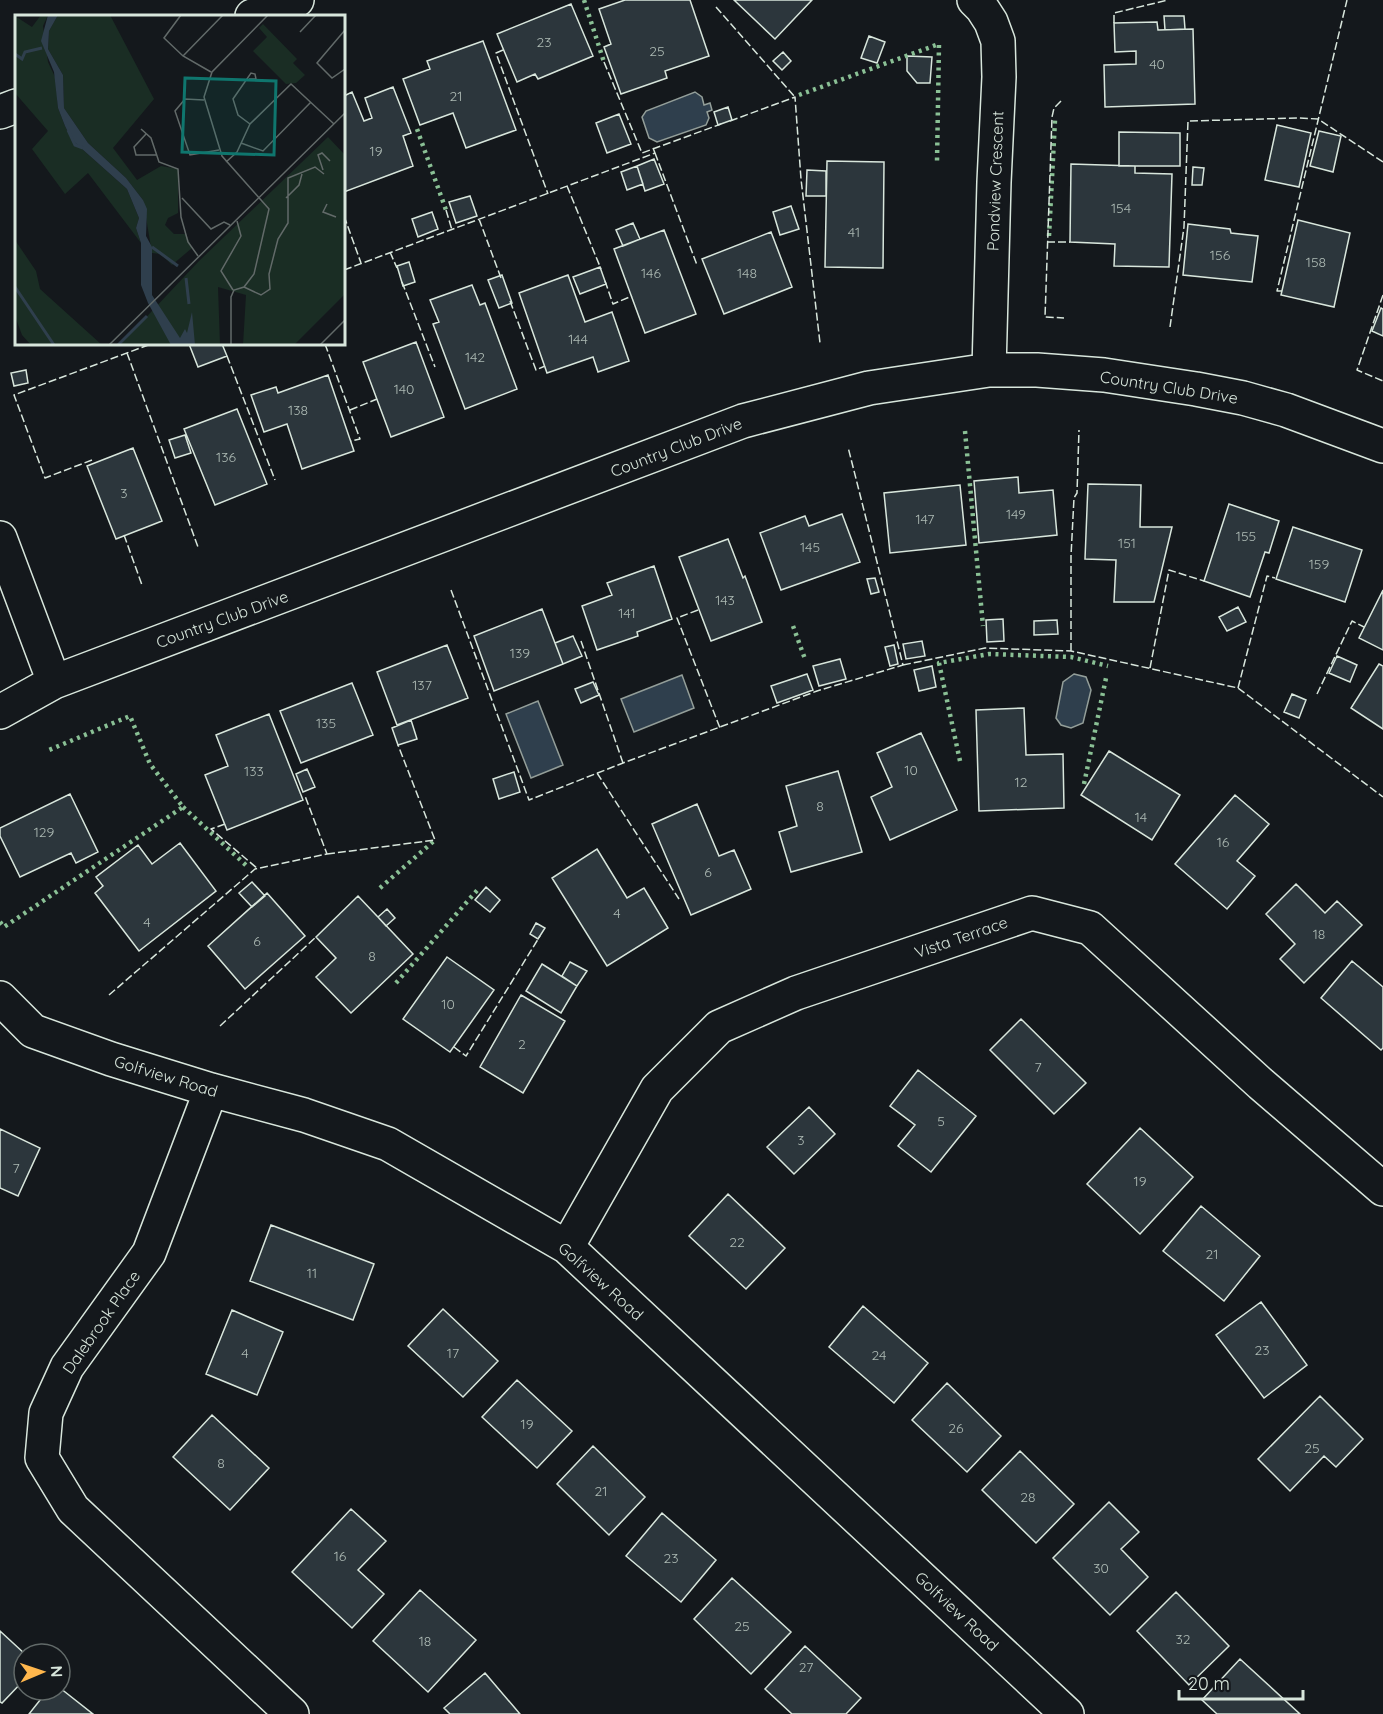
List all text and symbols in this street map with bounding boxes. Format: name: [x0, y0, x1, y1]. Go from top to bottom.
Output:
inset map: [15, 15, 345, 345]
house number: 23: [536, 33, 552, 51]
house number: 25: [649, 42, 665, 60]
house number: 40: [1149, 55, 1165, 73]
house number: 21: [450, 87, 462, 105]
street label: Pondview Crescent: [983, 111, 1007, 251]
house number: 19: [370, 142, 383, 160]
house number: 154: [1111, 199, 1131, 217]
house number: 41: [848, 223, 860, 241]
house number: 156: [1210, 246, 1231, 264]
house number: 158: [1306, 253, 1326, 271]
house number: 146: [641, 264, 661, 282]
house number: 148: [737, 264, 757, 282]
house number: 144: [568, 330, 588, 348]
house number: 142: [465, 348, 485, 366]
street label: Country Club Drive: [1099, 366, 1239, 408]
house number: 140: [394, 380, 414, 398]
house number: 138: [288, 401, 308, 419]
street label: Country Club Drive: [607, 413, 745, 481]
house number: 136: [216, 448, 236, 466]
house number: 3: [120, 484, 128, 502]
house number: 149: [1006, 505, 1026, 523]
house number: 147: [915, 510, 935, 528]
house number: 155: [1236, 527, 1256, 545]
house number: 151: [1118, 534, 1136, 552]
house number: 145: [800, 538, 820, 556]
house number: 159: [1309, 555, 1329, 573]
street label: Country Club Drive: [153, 586, 291, 652]
house number: 143: [715, 591, 735, 609]
house number: 141: [618, 604, 636, 622]
house number: 139: [510, 644, 530, 662]
house number: 137: [412, 676, 432, 694]
house number: 135: [316, 714, 336, 732]
house number: 10: [904, 761, 918, 779]
house number: 133: [244, 762, 264, 780]
house number: 12: [1015, 773, 1028, 791]
house number: 8: [816, 797, 824, 815]
house number: 14: [1135, 808, 1147, 826]
house number: 129: [34, 823, 55, 841]
house number: 16: [1217, 833, 1230, 851]
house number: 6: [704, 863, 712, 881]
house number: 4: [613, 904, 621, 922]
street label: Vista Terrace: [912, 912, 1010, 962]
house number: 4: [143, 913, 151, 931]
house number: 18: [1313, 925, 1325, 943]
house number: 6: [253, 932, 261, 950]
house number: 8: [368, 947, 376, 965]
house number: 10: [441, 995, 455, 1013]
house number: 2: [518, 1035, 526, 1053]
street label: Golfview Road: [112, 1051, 220, 1101]
house number: 7: [1034, 1058, 1042, 1076]
house number: 5: [937, 1112, 945, 1130]
house number: 3: [797, 1131, 805, 1149]
house number: 7: [12, 1159, 20, 1177]
house number: 19: [1134, 1172, 1147, 1190]
house number: 22: [729, 1233, 745, 1251]
street label: Golfview Road: [554, 1238, 648, 1324]
house number: 21: [1206, 1245, 1218, 1263]
house number: 11: [307, 1264, 317, 1282]
street label: Dalebrook Place: [58, 1266, 144, 1378]
house number: 23: [1254, 1341, 1270, 1359]
house number: 4: [241, 1344, 249, 1362]
house number: 17: [447, 1344, 459, 1362]
house number: 24: [872, 1346, 886, 1364]
house number: 19: [521, 1415, 534, 1433]
house number: 26: [948, 1419, 964, 1437]
house number: 25: [1304, 1439, 1320, 1457]
house number: 8: [217, 1454, 225, 1472]
house number: 21: [595, 1482, 607, 1500]
house number: 28: [1020, 1488, 1036, 1506]
house number: 16: [334, 1547, 347, 1565]
house number: 23: [663, 1549, 679, 1567]
house number: 30: [1093, 1559, 1109, 1577]
street label: Golfview Road: [911, 1567, 1003, 1655]
house number: 25: [734, 1617, 750, 1635]
house number: 32: [1175, 1630, 1191, 1648]
house number: 18: [419, 1632, 431, 1650]
north arrow: [12, 1642, 72, 1702]
house number: 27: [799, 1658, 813, 1676]
scale bar: [1179, 1663, 1304, 1701]
text: N: [47, 1665, 67, 1678]
text: 20 m: [1188, 1672, 1230, 1695]

